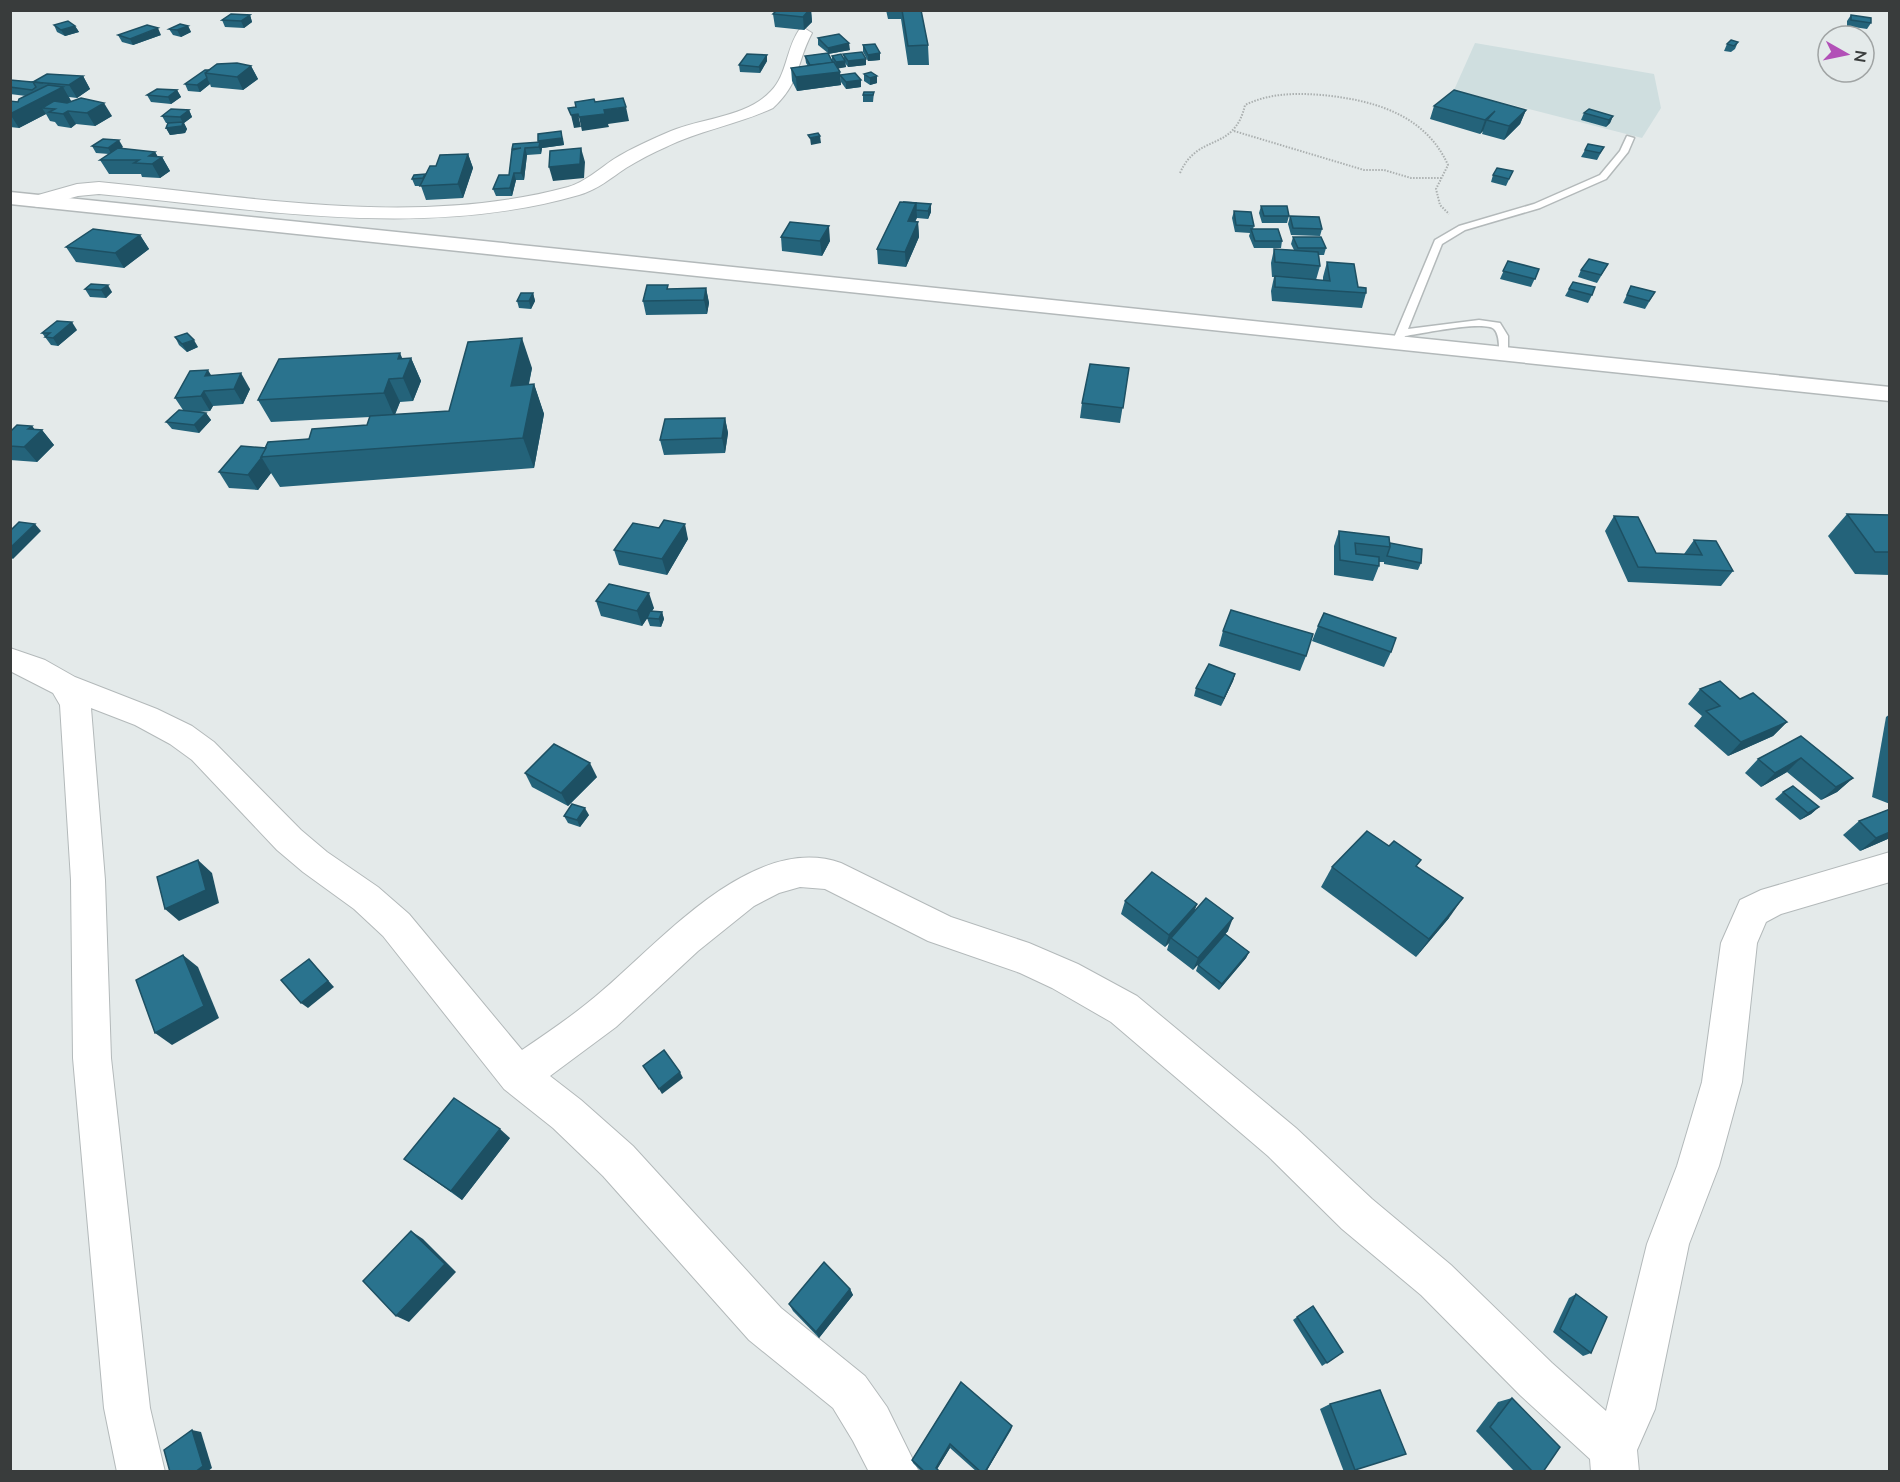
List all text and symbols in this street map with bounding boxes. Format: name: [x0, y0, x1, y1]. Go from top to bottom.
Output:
north arrow: [1816, 24, 1876, 84]
text: N: [1850, 49, 1872, 64]

